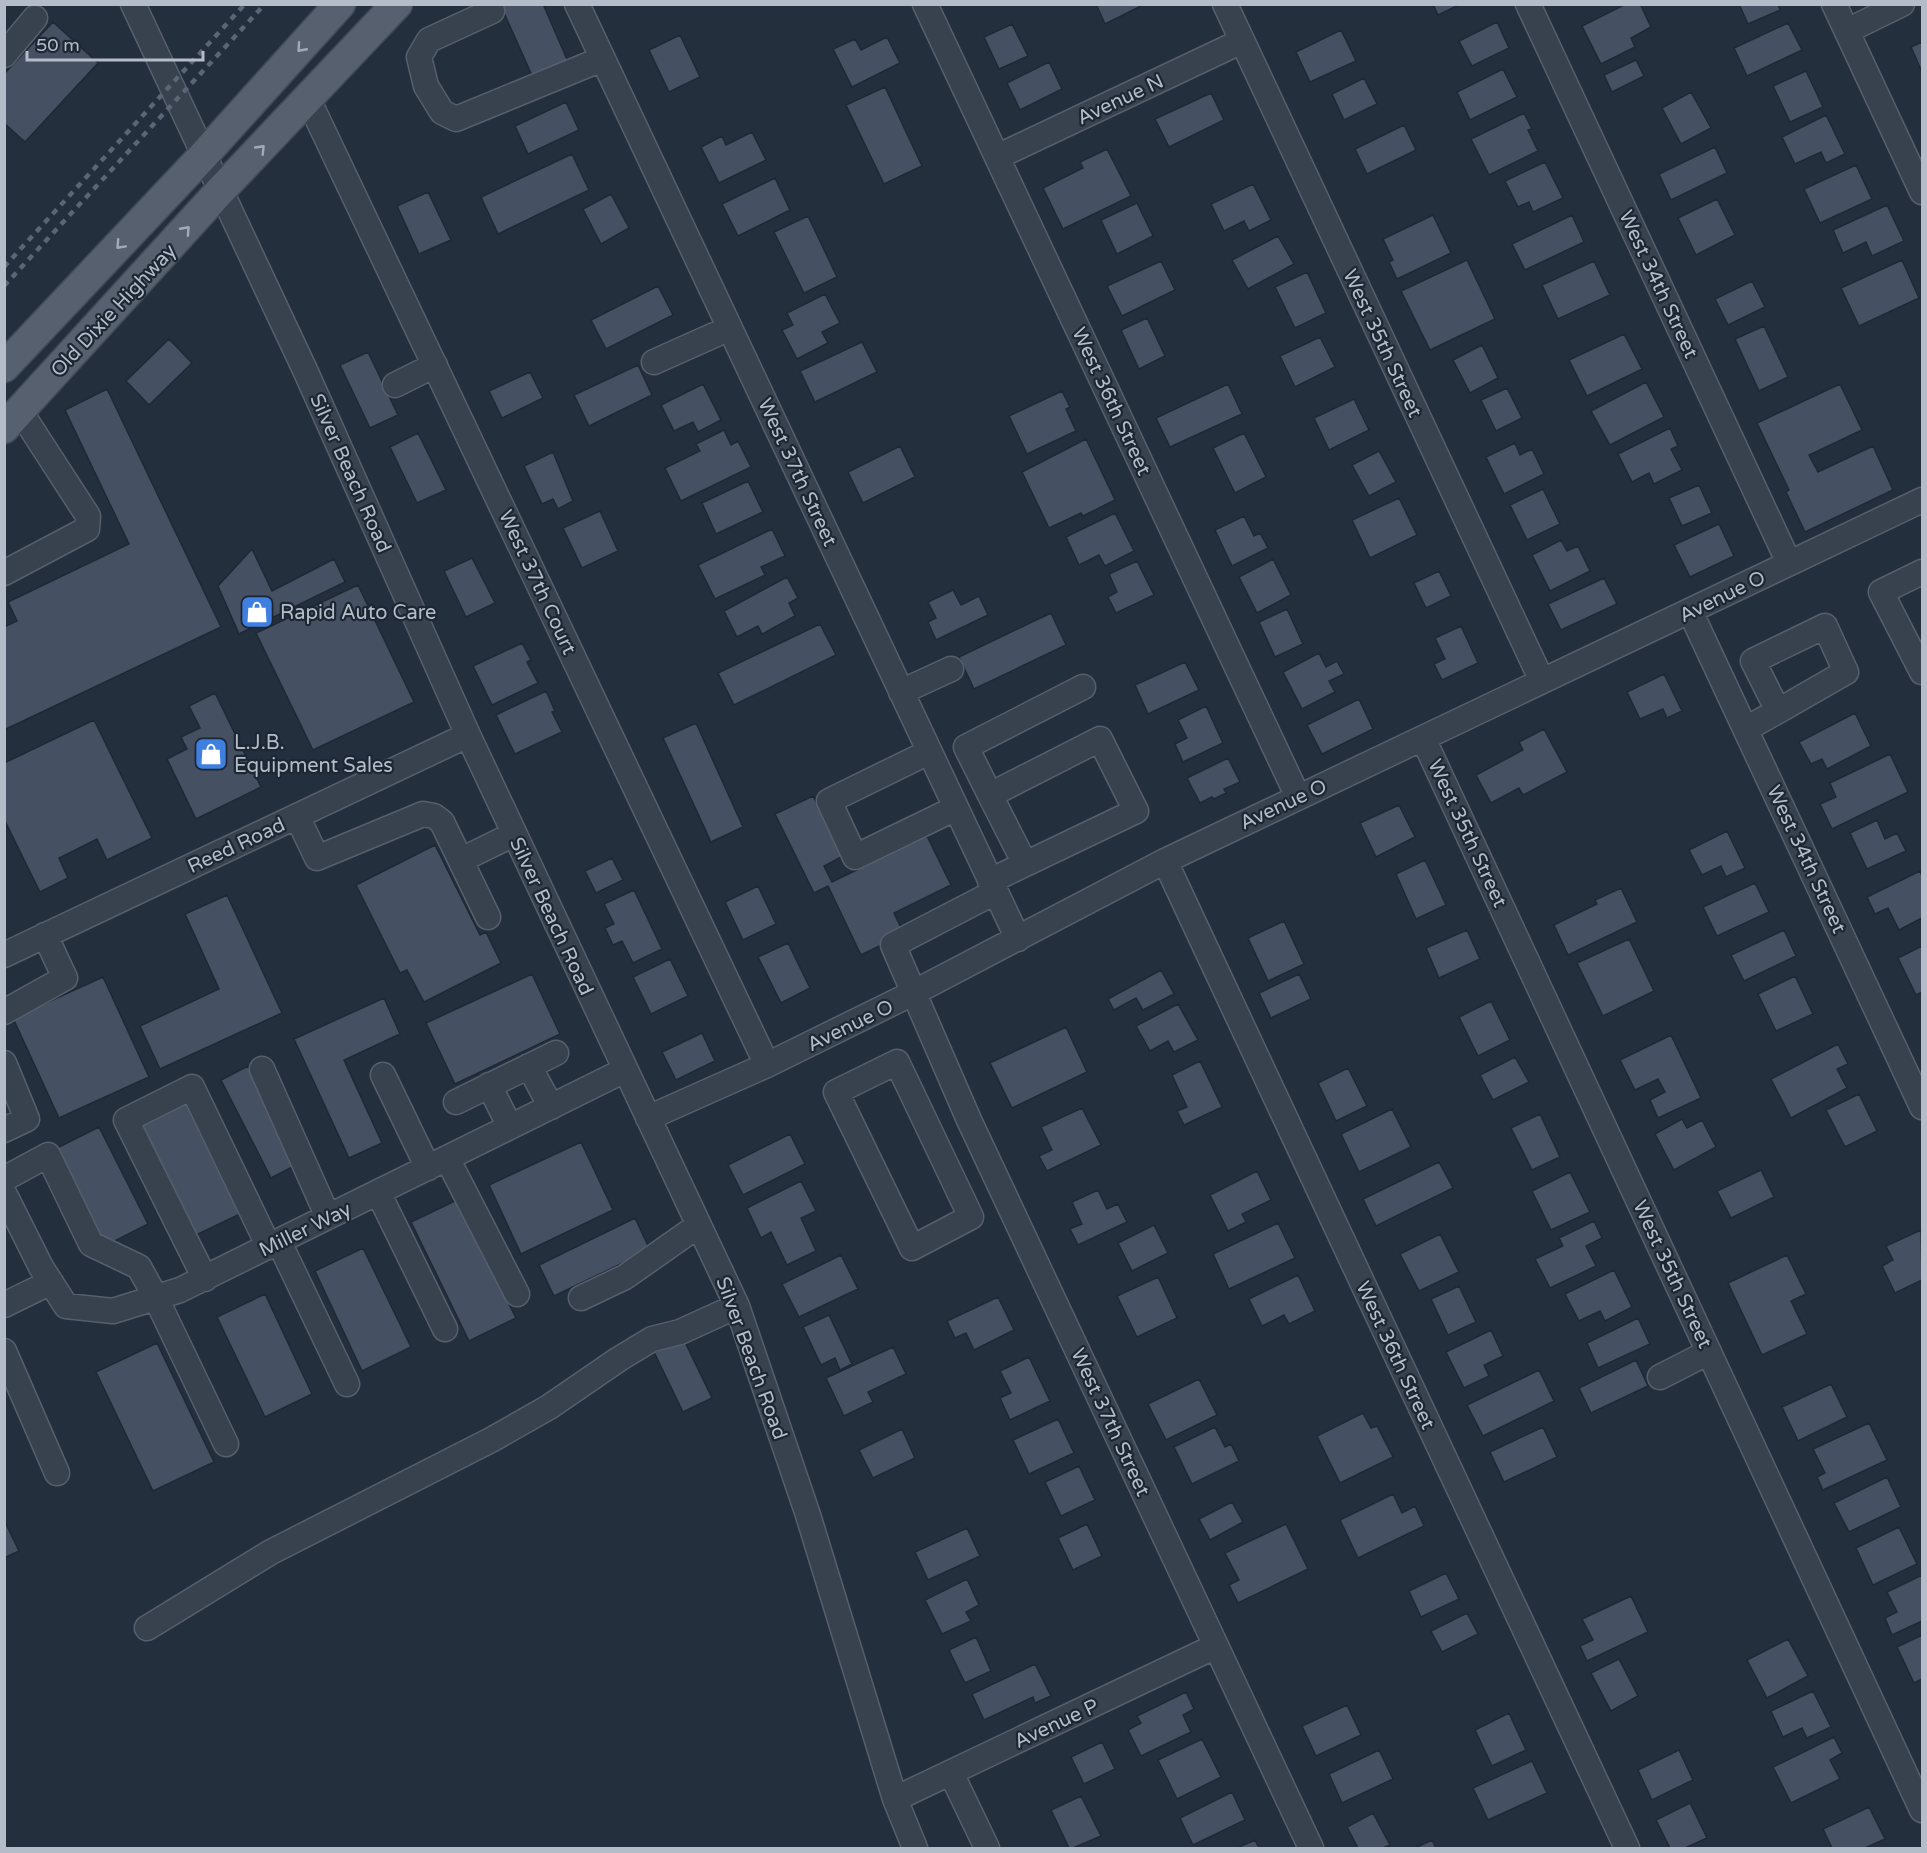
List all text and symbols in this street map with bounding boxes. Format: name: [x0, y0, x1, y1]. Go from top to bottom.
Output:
scale bar: [27, 24, 202, 62]
text: 50 m: [36, 34, 80, 56]
one-way arrow: [297, 41, 308, 52]
street label: Avenue N: [1073, 69, 1168, 130]
one-way arrow: [253, 146, 264, 157]
street label: West 34th Street: [1613, 207, 1703, 362]
one-way arrow: [179, 226, 190, 237]
one-way arrow: [116, 238, 127, 248]
street label: Old Dixie Highway: [46, 239, 182, 382]
street label: West 35th Street: [1337, 266, 1427, 421]
street label: West 36th Street: [1066, 324, 1156, 479]
street label: Silver Beach Road: [304, 390, 396, 557]
street label: West 37th Street: [752, 395, 842, 550]
street label: West 37th Court: [493, 506, 581, 659]
street label: Avenue O: [1675, 566, 1770, 628]
shop icon: Rapid Auto Care: [239, 594, 275, 630]
place label: Rapid Auto Care: [280, 601, 436, 625]
place label: L.J.B. Equipment Sales: [234, 731, 393, 778]
shop icon: L.J.B. Equipment Sales: [193, 736, 229, 772]
street label: West 35th Street: [1422, 756, 1512, 911]
street label: Avenue O: [1236, 774, 1331, 835]
street label: West 34th Street: [1761, 782, 1851, 937]
street label: Reed Road: [184, 813, 289, 879]
street label: Silver Beach Road: [504, 834, 598, 999]
street label: Avenue O: [803, 995, 898, 1057]
street label: Miller Way: [255, 1197, 356, 1262]
street label: West 35th Street: [1627, 1197, 1717, 1352]
street label: Silver Beach Road: [710, 1274, 792, 1443]
street label: West 36th Street: [1350, 1278, 1440, 1433]
street label: West 37th Street: [1065, 1345, 1155, 1500]
street label: Avenue P: [1010, 1694, 1102, 1754]

